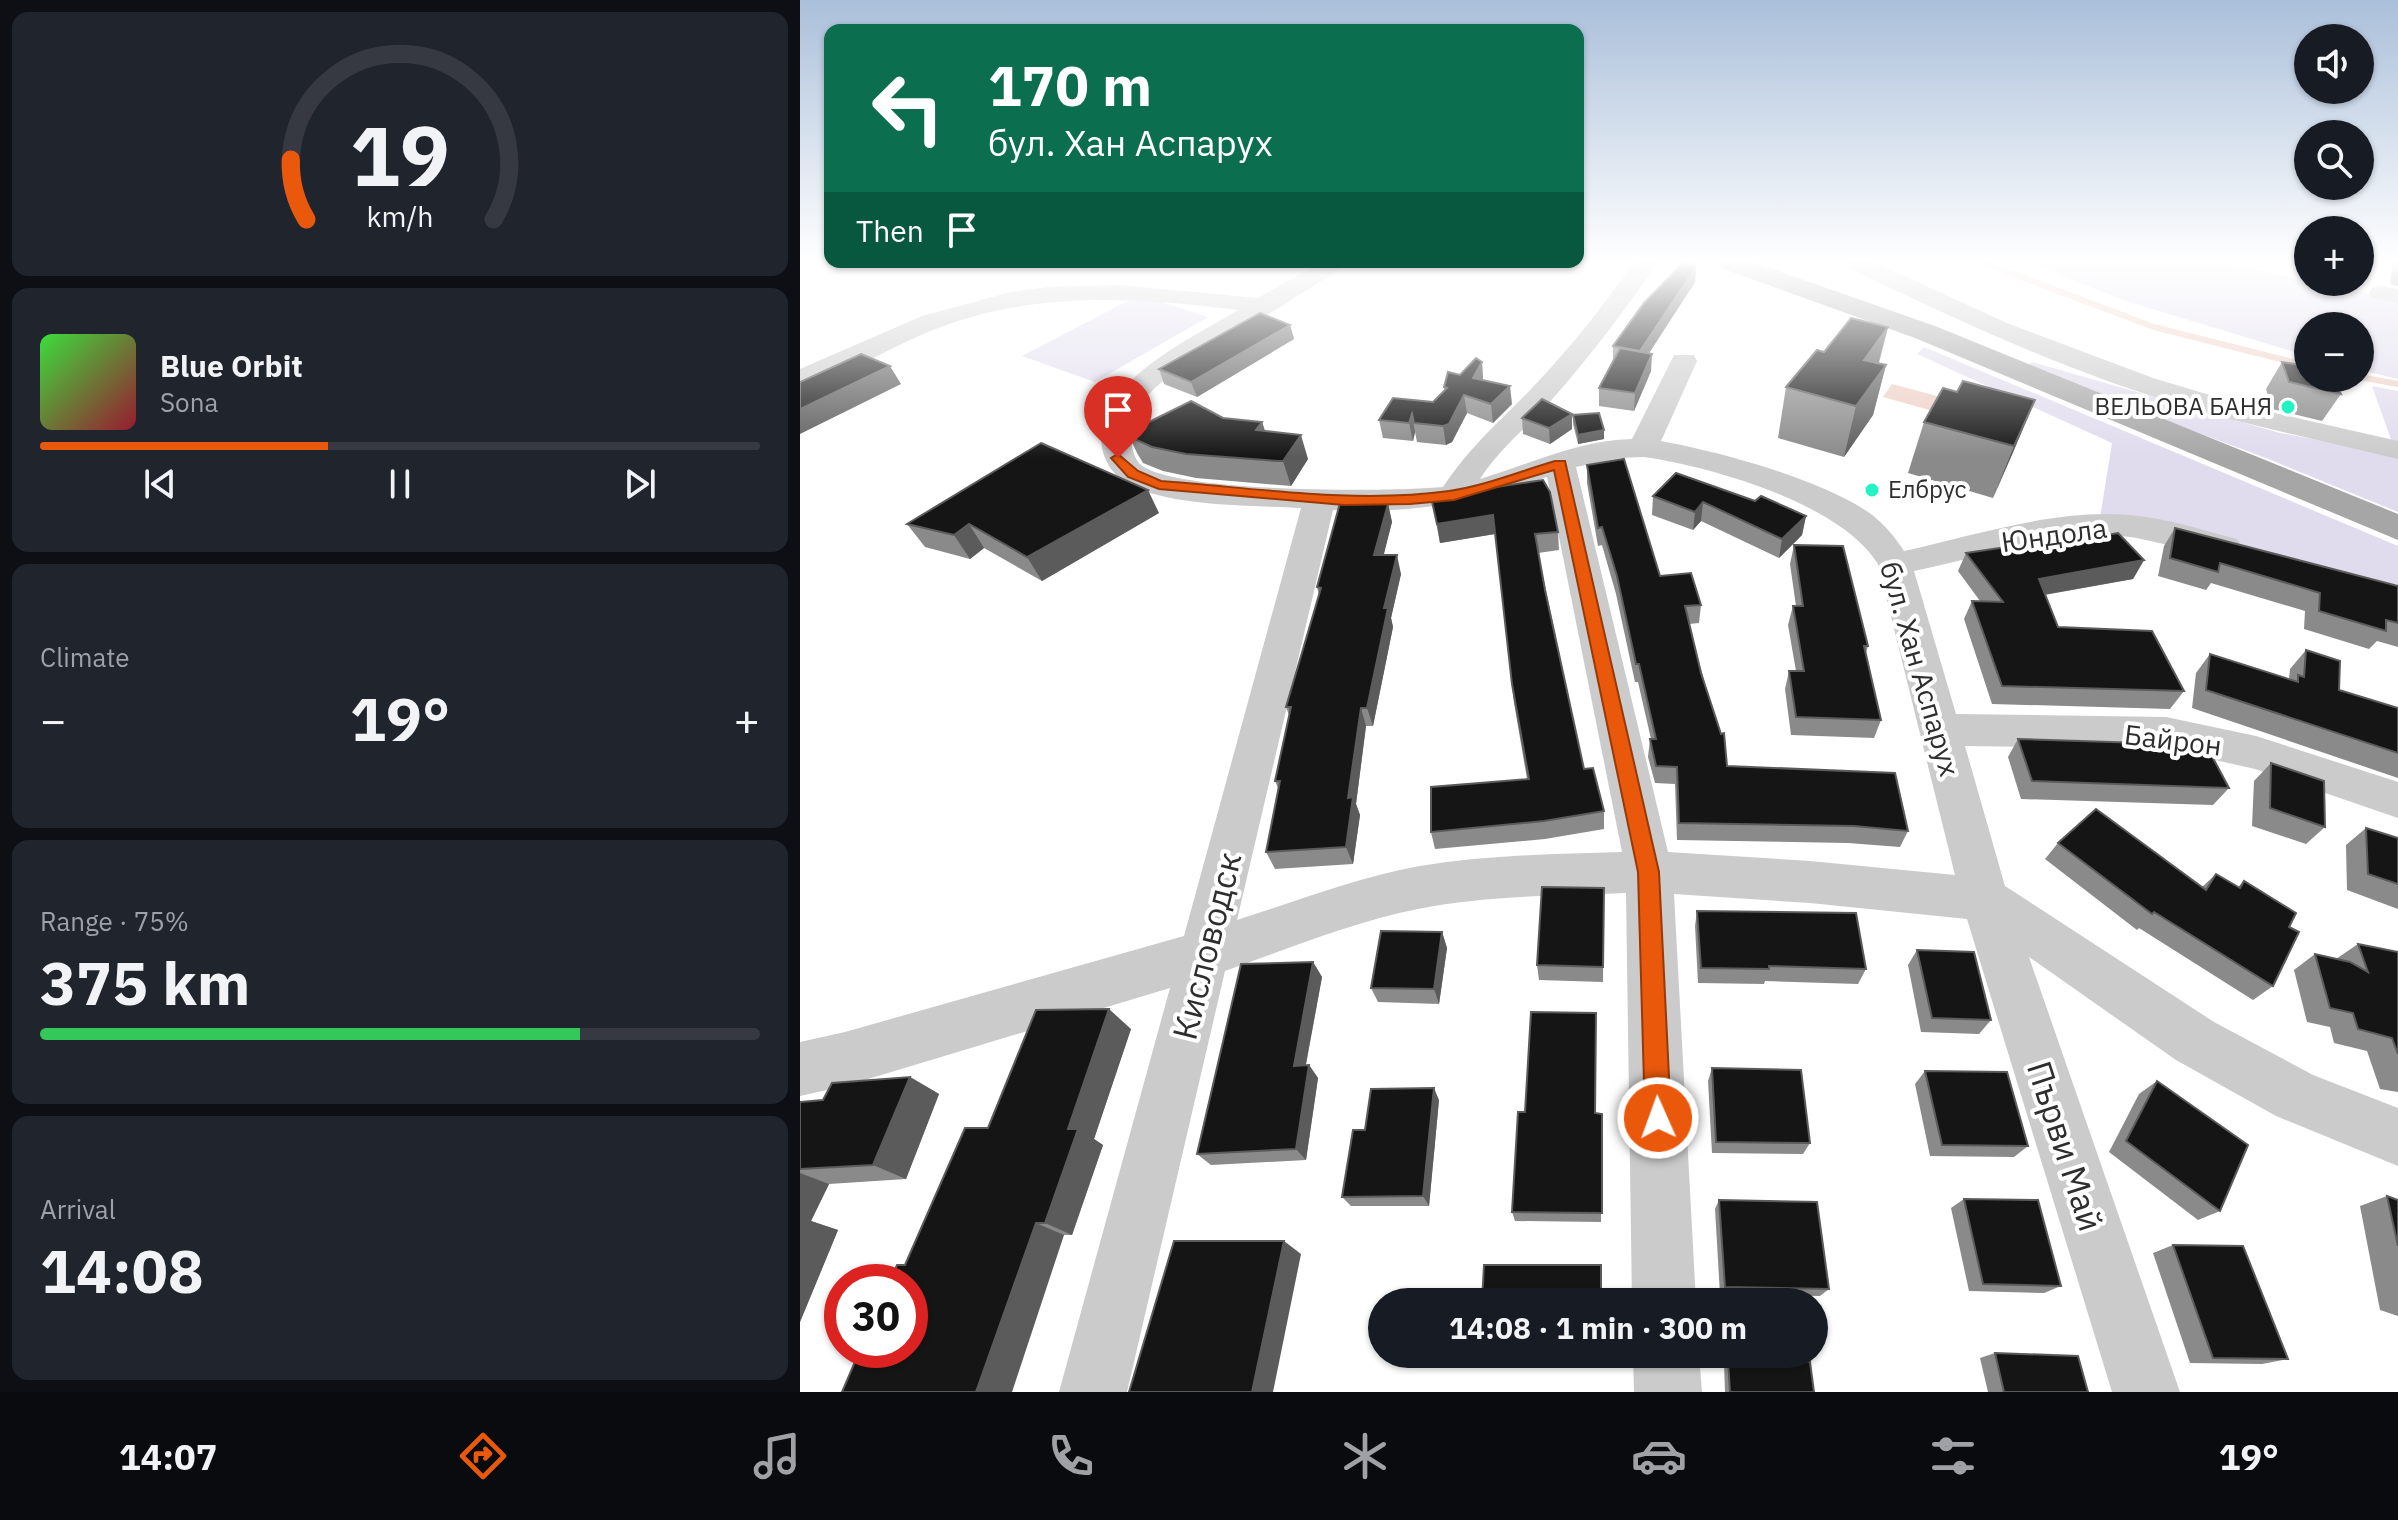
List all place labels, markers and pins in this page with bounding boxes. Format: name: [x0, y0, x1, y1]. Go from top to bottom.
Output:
pin: [1084, 376, 1152, 458]
place label: ВЕЛЬОВА БАНЯ: [2095, 390, 2272, 422]
marker: ВЕЛЬОВА БАНЯ: [2279, 398, 2297, 416]
place label: Елбрус: [1888, 473, 1967, 505]
marker: Елбрус: [1863, 481, 1881, 499]

